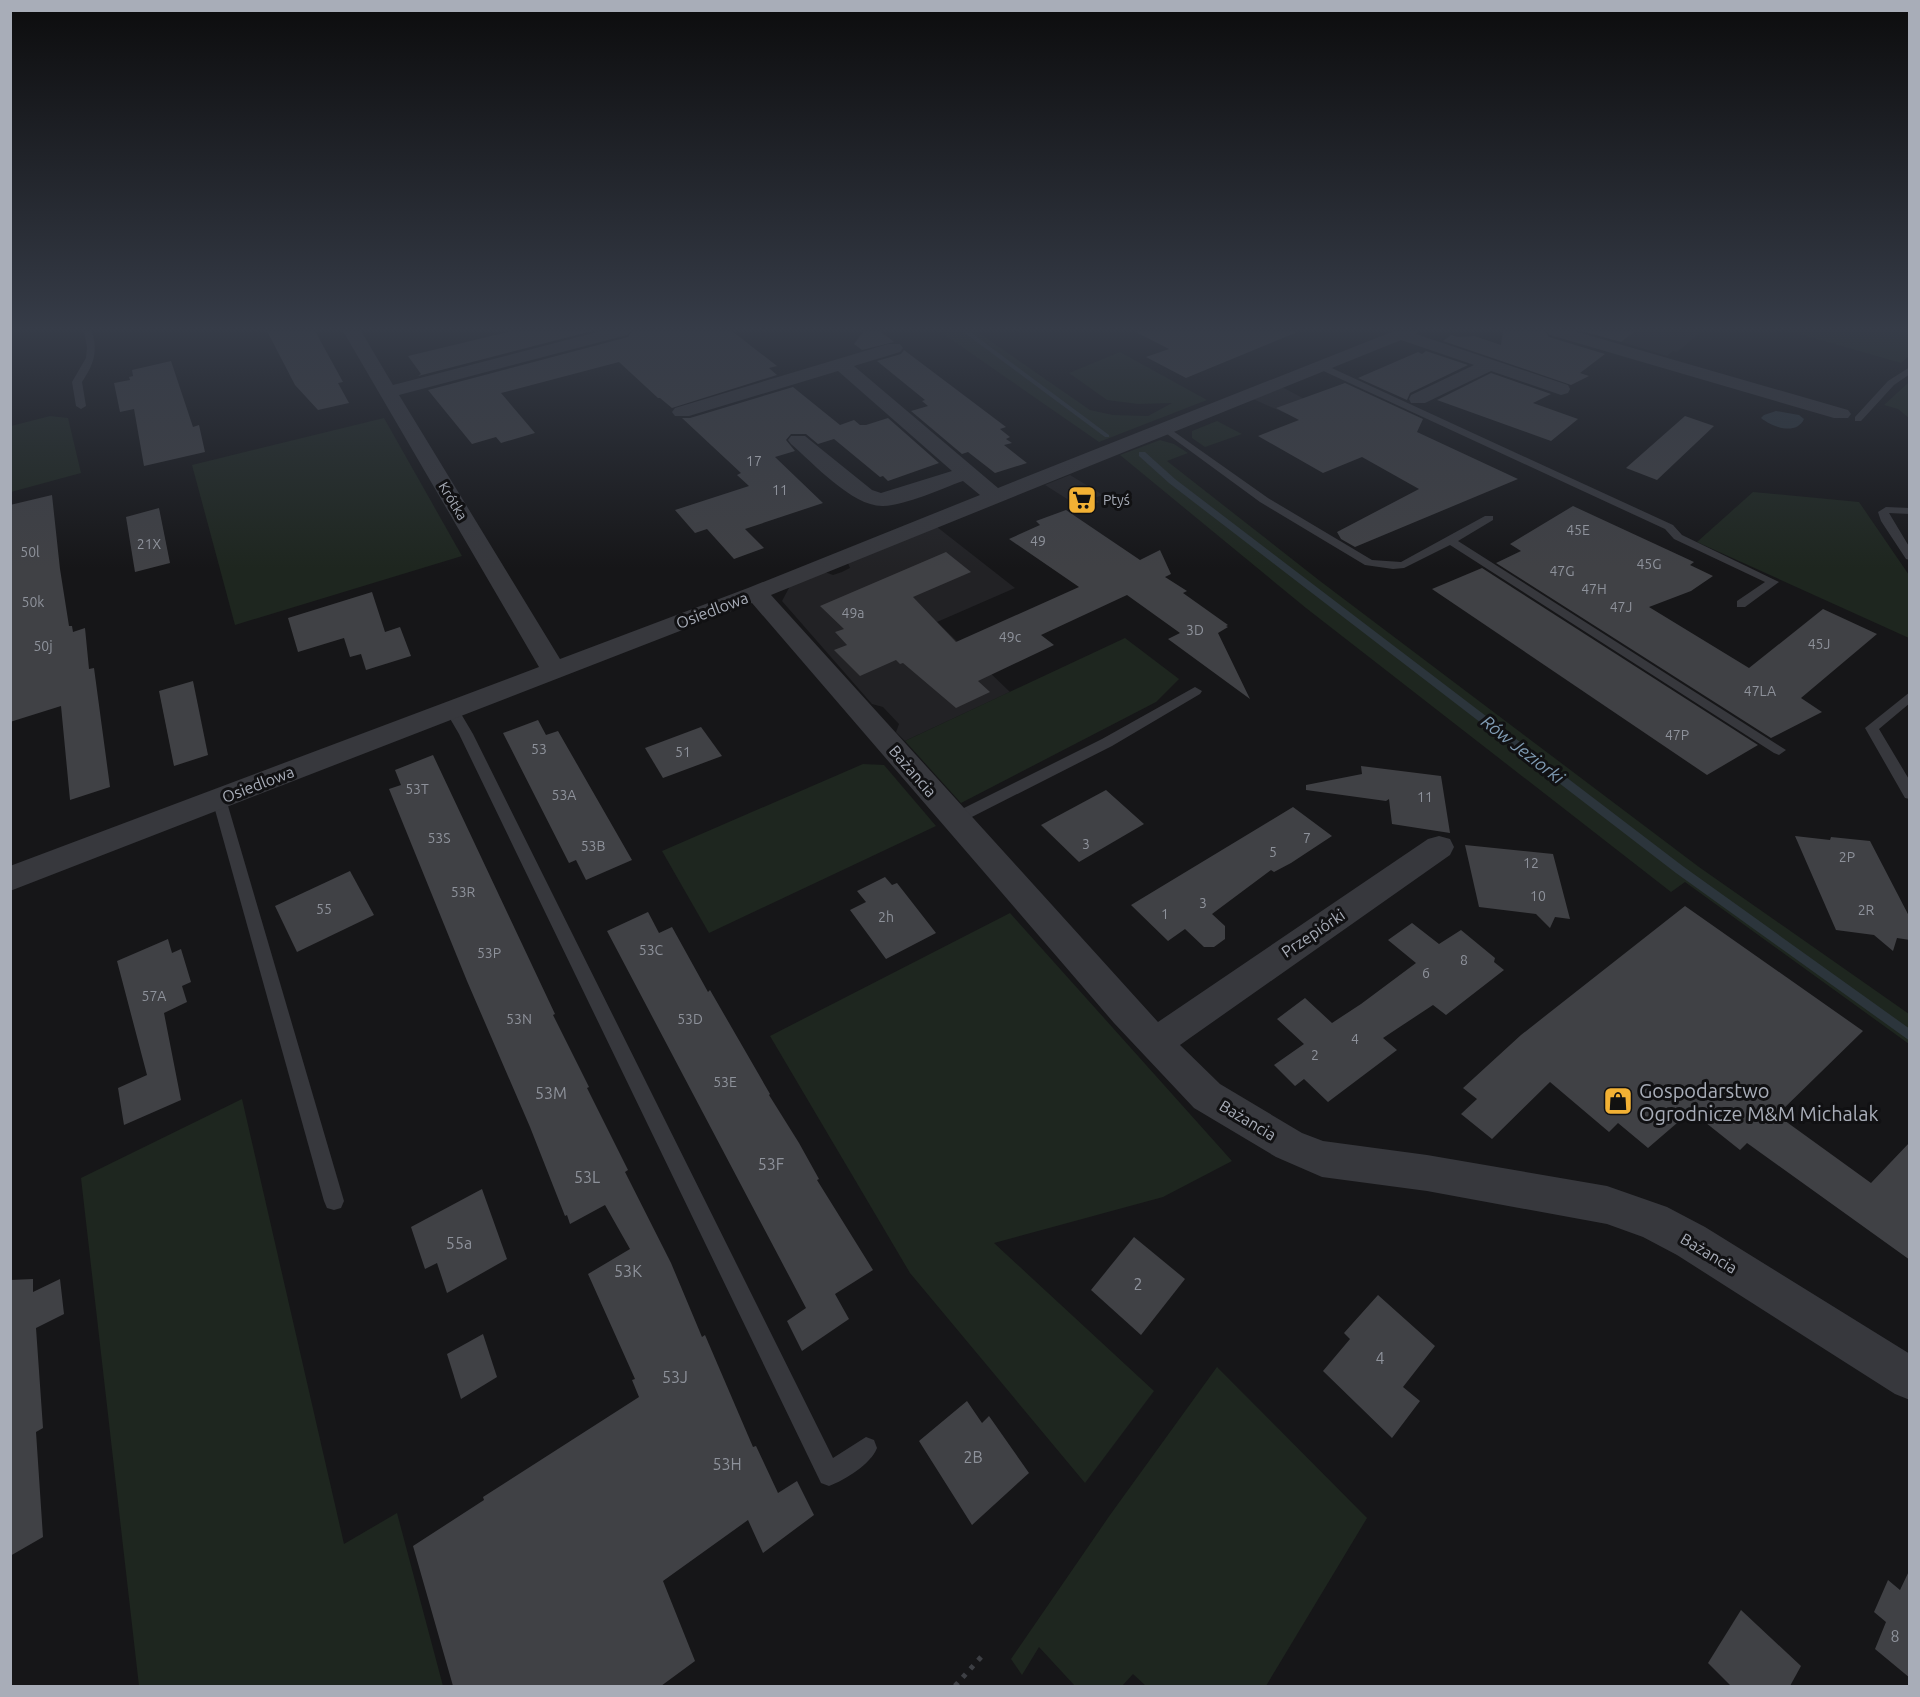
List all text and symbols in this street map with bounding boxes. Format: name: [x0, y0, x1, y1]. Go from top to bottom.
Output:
house number: 17: [746, 453, 762, 469]
street label: Krótka: [435, 479, 471, 523]
house number: 11: [772, 482, 788, 498]
supermarket icon: Ptyś: [1066, 484, 1098, 516]
place label: Ptyś: [1103, 492, 1130, 508]
house number: 45E: [1566, 522, 1590, 538]
house number: 49: [1030, 533, 1046, 549]
house number: 21X: [137, 536, 162, 552]
house number: 50l: [20, 544, 40, 560]
house number: 45G: [1636, 556, 1662, 572]
house number: 47G: [1549, 563, 1575, 579]
house number: 47H: [1581, 581, 1607, 597]
street label: Osiedlowa: [673, 588, 751, 632]
house number: 50k: [22, 594, 44, 610]
house number: 47J: [1610, 599, 1632, 615]
house number: 49a: [842, 605, 865, 621]
house number: 3D: [1186, 622, 1204, 638]
house number: 49c: [999, 629, 1022, 645]
house number: 45J: [1808, 636, 1830, 652]
house number: 50j: [33, 638, 53, 654]
house number: 47LA: [1744, 683, 1776, 699]
water label: Rów Jeziorki: [1478, 711, 1569, 788]
house number: 47P: [1665, 727, 1689, 743]
house number: 53: [531, 741, 547, 757]
street label: Bażancia: [886, 741, 940, 801]
house number: 51: [675, 744, 691, 760]
street label: Osiedlowa: [219, 762, 297, 806]
house number: 53T: [405, 781, 429, 797]
house number: 53A: [552, 787, 576, 803]
house number: 11: [1417, 789, 1433, 805]
house number: 53S: [427, 830, 451, 846]
house number: 7: [1303, 830, 1311, 846]
house number: 3: [1082, 836, 1090, 852]
house number: 53B: [581, 838, 605, 854]
house number: 5: [1269, 844, 1277, 860]
house number: 2P: [1839, 849, 1855, 865]
house number: 12: [1523, 855, 1539, 871]
house number: 53R: [451, 884, 476, 900]
house number: 10: [1530, 888, 1546, 904]
house number: 3: [1199, 895, 1207, 911]
house number: 55: [316, 901, 332, 917]
house number: 2R: [1858, 902, 1875, 918]
street label: Przepiórki: [1278, 905, 1348, 961]
house number: 1: [1161, 906, 1169, 922]
house number: 2h: [878, 909, 894, 925]
house number: 53C: [639, 942, 664, 958]
house number: 53P: [477, 945, 501, 961]
house number: 8: [1460, 952, 1468, 968]
house number: 6: [1422, 965, 1430, 981]
house number: 57A: [142, 988, 166, 1004]
house number: 53N: [506, 1011, 532, 1027]
house number: 53D: [677, 1011, 703, 1027]
house number: 4: [1351, 1031, 1359, 1047]
house number: 2: [1311, 1047, 1319, 1063]
house number: 53E: [713, 1074, 737, 1090]
place label: Gospodarstwo Ogrodnicze M&M Michalak: [1639, 1079, 1879, 1125]
house number: 53M: [535, 1084, 567, 1102]
shop icon: Gospodarstwo Ogrodnicze M&M Michalak: [1602, 1085, 1634, 1117]
street label: Bażancia: [1217, 1096, 1279, 1144]
house number: 53F: [758, 1155, 784, 1173]
house number: 53L: [574, 1168, 600, 1186]
street label: Bażancia: [1678, 1229, 1740, 1277]
house number: 55a: [446, 1234, 472, 1252]
house number: 53K: [614, 1262, 642, 1280]
house number: 2: [1133, 1275, 1143, 1293]
house number: 4: [1375, 1349, 1385, 1367]
house number: 53J: [662, 1368, 688, 1386]
house number: 2B: [963, 1448, 983, 1466]
house number: 53H: [712, 1455, 742, 1473]
house number: 8: [1890, 1627, 1900, 1645]

